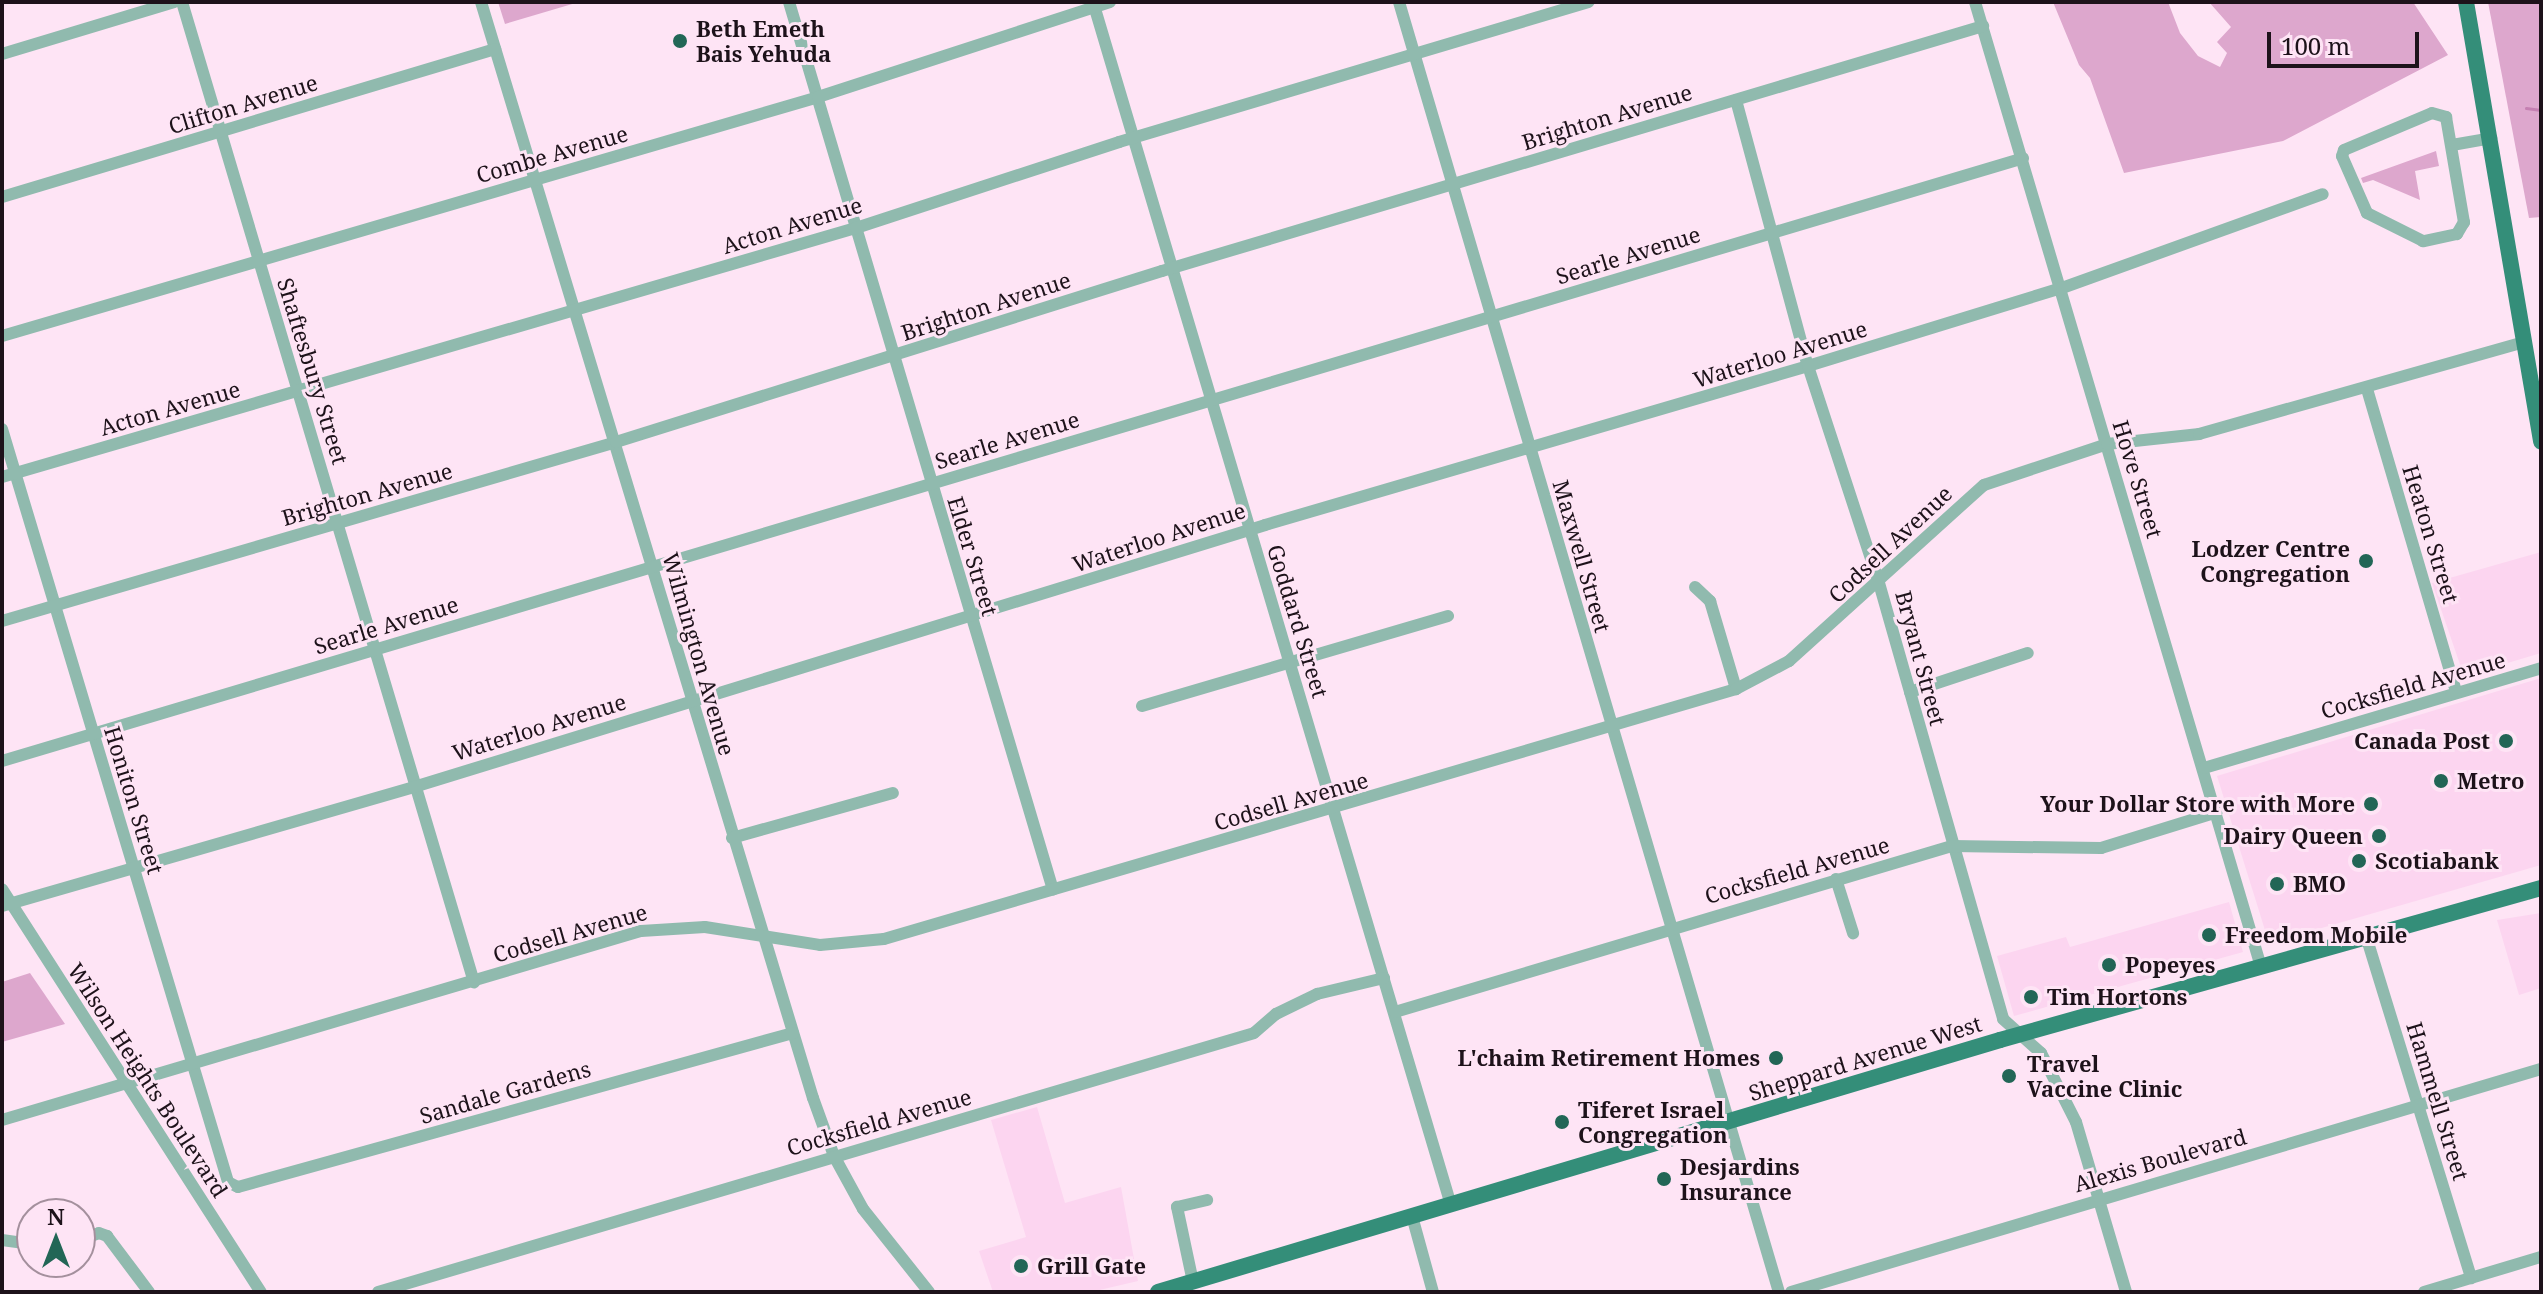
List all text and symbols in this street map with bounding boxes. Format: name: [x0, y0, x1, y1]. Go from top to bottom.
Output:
place label: Beth Emeth Bais Yehuda: [696, 15, 831, 66]
scale bar: [2271, 16, 2423, 66]
text: 100 m: [2281, 29, 2350, 62]
marker: Beth Emeth Bais Yehuda: [671, 32, 689, 50]
street label: Clifton Avenue: [165, 69, 321, 139]
street label: Brighton Avenue: [1519, 79, 1695, 155]
street label: Combe Avenue: [473, 120, 631, 188]
street label: Acton Avenue: [719, 191, 865, 259]
street label: Searle Avenue: [1553, 221, 1703, 289]
street label: Brighton Avenue: [898, 266, 1074, 346]
street label: Shaftesbury Street: [272, 275, 354, 467]
street label: Waterloo Avenue: [1690, 315, 1870, 393]
street label: Acton Avenue: [97, 375, 243, 441]
street label: Searle Avenue: [932, 406, 1082, 474]
street label: Hove Street: [2108, 417, 2168, 541]
street label: Brighton Avenue: [278, 457, 456, 531]
street label: Heaton Street: [2397, 462, 2465, 606]
street label: Maxwell Street: [1548, 477, 1616, 635]
street label: Codsell Avenue: [1823, 480, 1957, 608]
street label: Elder Street: [942, 493, 1004, 619]
street label: Waterloo Avenue: [1069, 497, 1249, 577]
place label: Lodzer Centre Congregation: [2191, 535, 2350, 586]
street label: Goddard Street: [1262, 541, 1334, 701]
street label: Wilmington Avenue: [657, 550, 741, 758]
marker: Lodzer Centre Congregation: [2357, 552, 2375, 570]
street label: Bryant Street: [1890, 588, 1952, 728]
street label: Searle Avenue: [311, 591, 461, 659]
street label: Cocksfield Avenue: [2318, 646, 2508, 724]
street label: Waterloo Avenue: [449, 688, 629, 766]
street label: Honiton Street: [99, 723, 169, 877]
place label: Canada Post: [2354, 728, 2490, 754]
marker: Canada Post: [2497, 732, 2515, 750]
street label: Codsell Avenue: [1211, 766, 1371, 836]
place label: Metro: [2457, 768, 2524, 794]
marker: Metro: [2432, 772, 2450, 790]
place label: Your Dollar Store with More: [2040, 791, 2355, 817]
marker: Your Dollar Store with More: [2362, 795, 2380, 813]
place label: Dairy Queen: [2223, 823, 2363, 849]
marker: Dairy Queen: [2370, 827, 2388, 845]
street label: Cocksfield Avenue: [1702, 831, 1892, 909]
place label: Scotiabank: [2375, 848, 2499, 874]
marker: Scotiabank: [2350, 852, 2368, 870]
place label: BMO: [2293, 871, 2346, 897]
marker: BMO: [2268, 875, 2286, 893]
street label: Codsell Avenue: [490, 898, 650, 968]
place label: Freedom Mobile: [2225, 922, 2407, 948]
marker: Freedom Mobile: [2200, 926, 2218, 944]
place label: Popeyes: [2125, 952, 2215, 978]
marker: Popeyes: [2100, 956, 2118, 974]
street label: Wilson Heights Boulevard: [62, 958, 234, 1202]
place label: Tim Hortons: [2047, 984, 2187, 1010]
marker: Tim Hortons: [2022, 988, 2040, 1006]
street label: Sheppard Avenue West: [1745, 1010, 1985, 1106]
street label: Hammell Street: [2401, 1019, 2475, 1183]
place label: L'chaim Retirement Homes: [1457, 1045, 1760, 1071]
marker: L'chaim Retirement Homes: [1767, 1049, 1785, 1067]
place label: Travel Vaccine Clinic: [2027, 1050, 2182, 1102]
street label: Sandale Gardens: [416, 1055, 594, 1129]
marker: Travel Vaccine Clinic: [1998, 1065, 2020, 1087]
street label: Cocksfield Avenue: [784, 1083, 974, 1161]
place label: Tiferet Israel Congregation: [1578, 1096, 1728, 1148]
marker: Tiferet Israel Congregation: [1553, 1113, 1571, 1131]
street label: Alexis Boulevard: [2071, 1123, 2249, 1197]
place label: Desjardins Insurance: [1680, 1153, 1800, 1204]
marker: Desjardins Insurance: [1655, 1170, 1673, 1188]
north arrow: [16, 1198, 96, 1278]
text: N: [47, 1201, 65, 1231]
place label: Grill Gate: [1037, 1253, 1146, 1279]
marker: Grill Gate: [1012, 1257, 1030, 1275]

